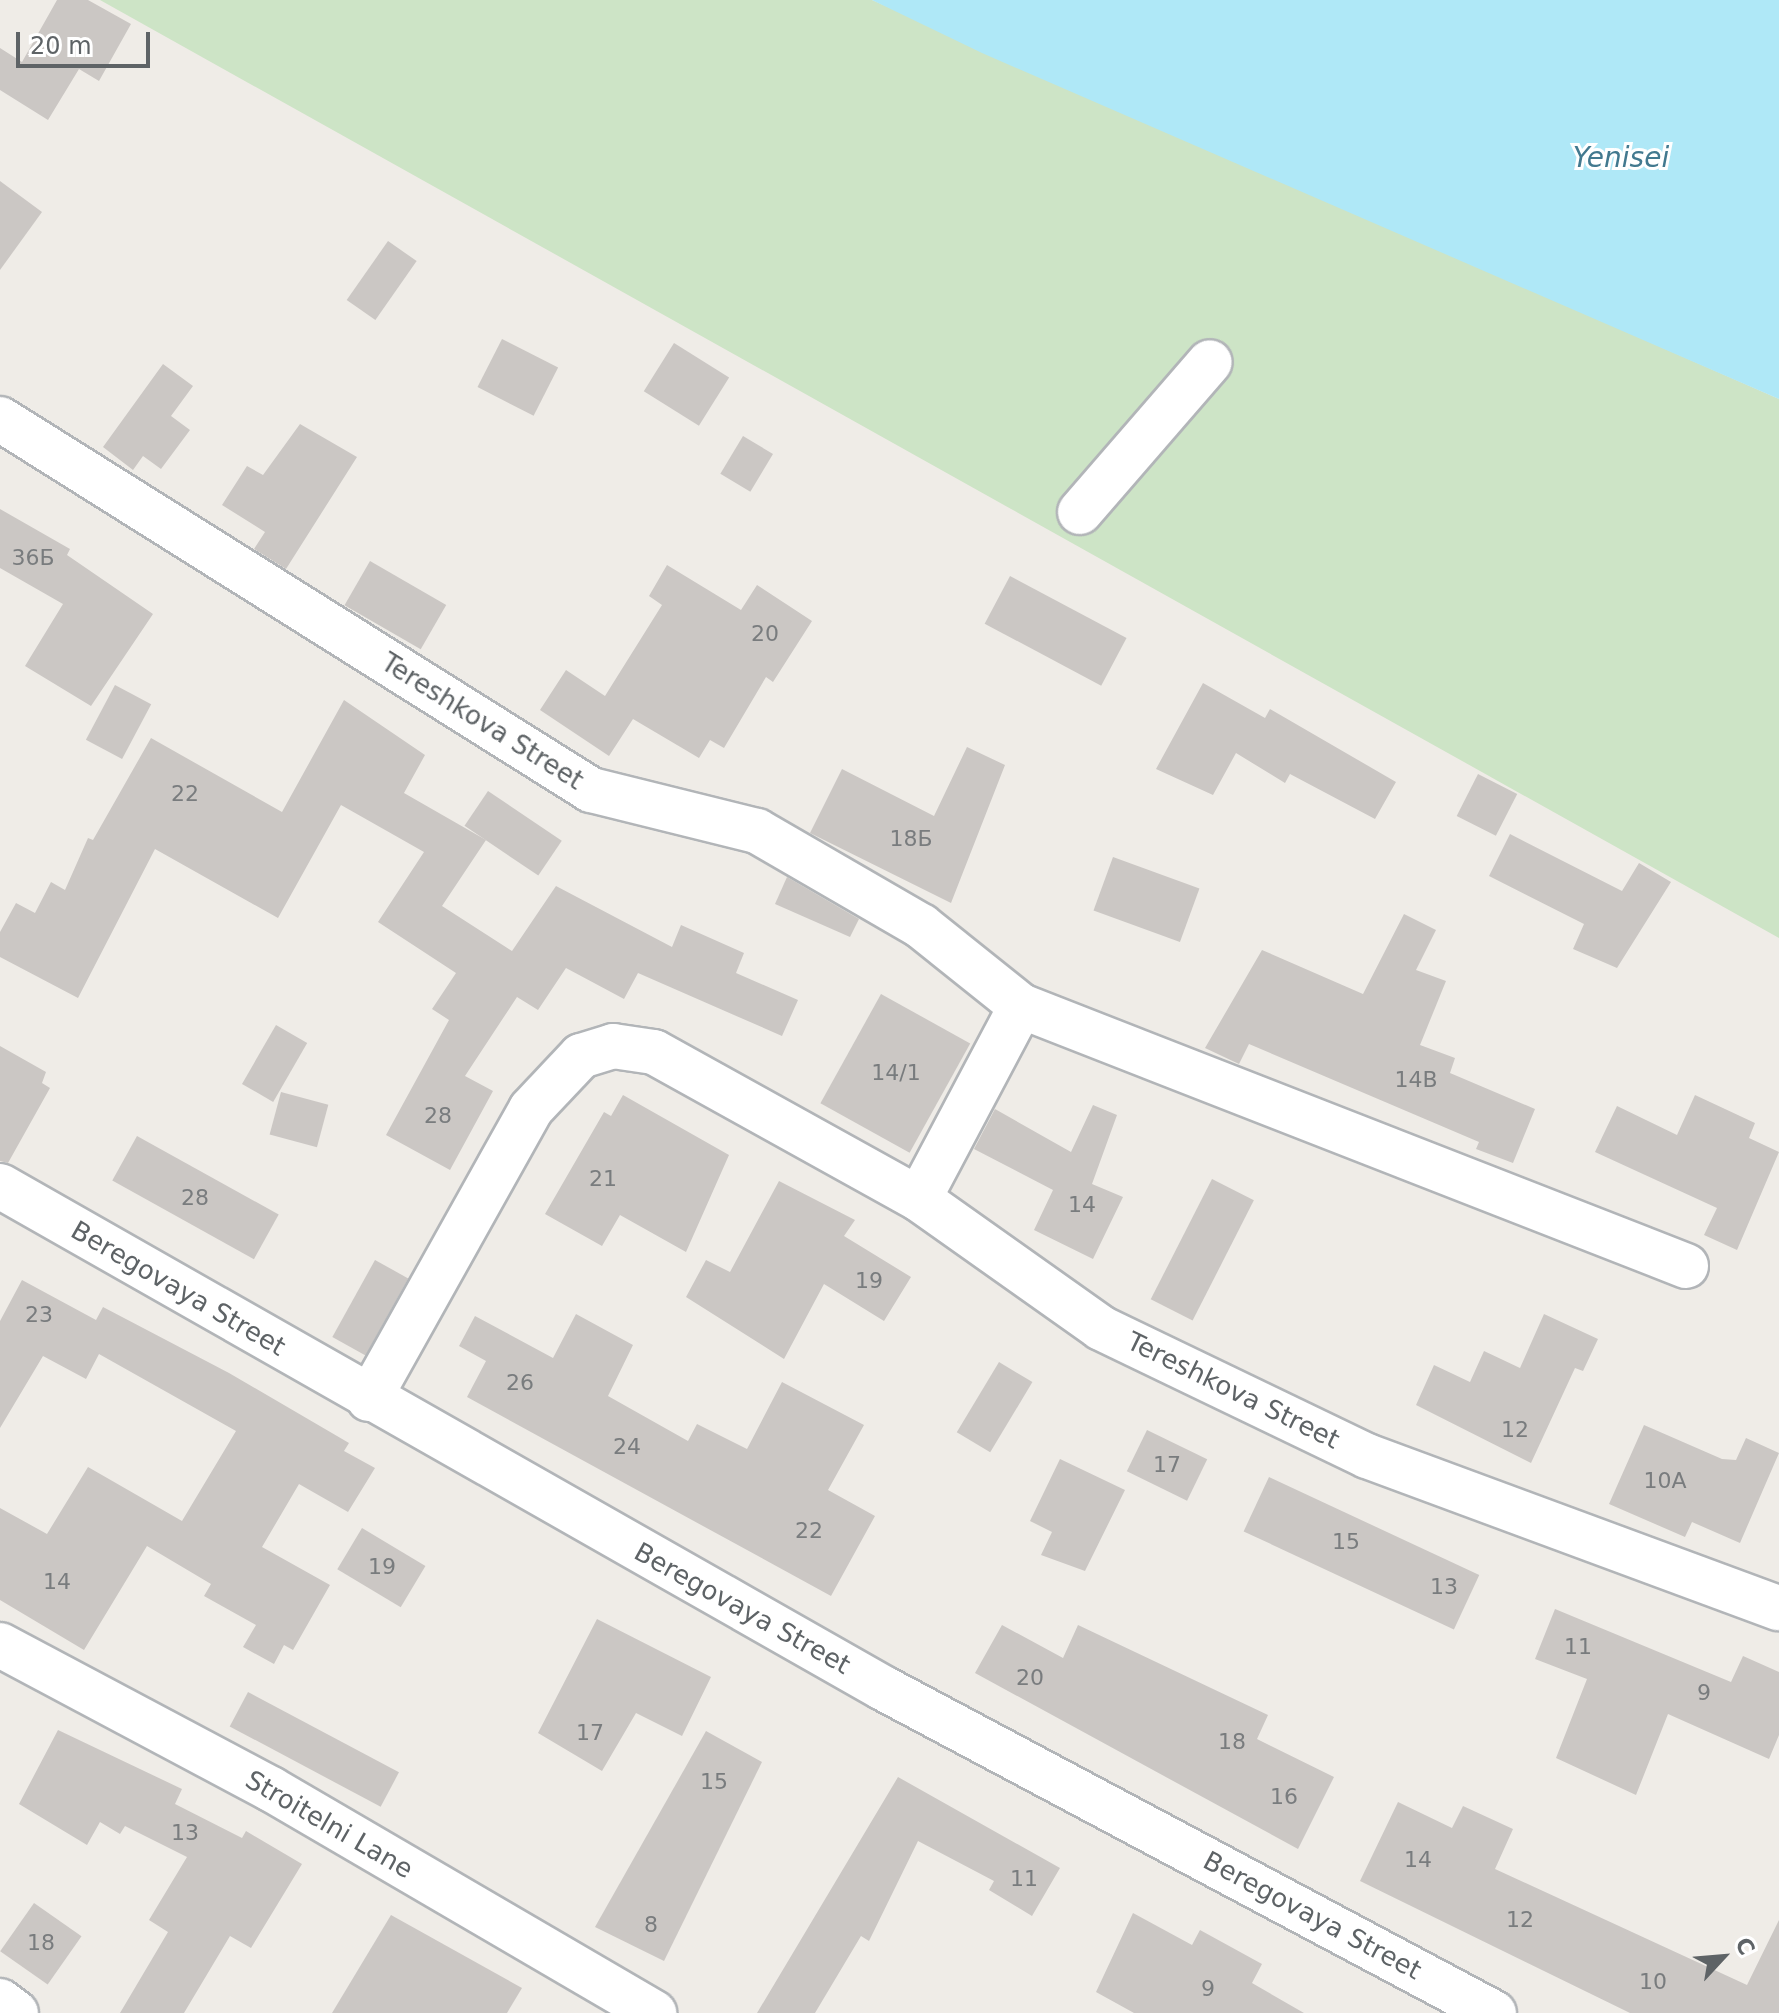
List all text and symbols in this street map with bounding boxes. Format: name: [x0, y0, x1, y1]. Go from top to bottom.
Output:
scale bar: [20, 16, 154, 66]
text: 20 m: [30, 32, 92, 60]
water label: Yenisei: [1573, 141, 1669, 175]
house number: 36Б: [11, 545, 55, 571]
house number: 20: [751, 621, 779, 647]
street label: Tereshkova Street: [375, 647, 589, 797]
house number: 22: [171, 781, 199, 807]
house number: 18Б: [889, 826, 933, 852]
house number: 14/1: [871, 1060, 921, 1086]
house number: 14В: [1394, 1067, 1438, 1093]
house number: 28: [424, 1103, 452, 1129]
house number: 21: [589, 1166, 617, 1192]
house number: 28: [181, 1185, 209, 1211]
house number: 14: [1068, 1192, 1096, 1218]
street label: Beregovaya Street: [65, 1215, 291, 1363]
house number: 19: [855, 1268, 883, 1294]
house number: 23: [25, 1302, 53, 1328]
street label: Tereshkova Street: [1122, 1326, 1344, 1456]
house number: 26: [506, 1370, 534, 1396]
house number: 12: [1501, 1417, 1529, 1443]
house number: 24: [613, 1434, 641, 1460]
house number: 17: [1153, 1452, 1181, 1478]
house number: 10А: [1643, 1468, 1687, 1494]
house number: 22: [795, 1518, 823, 1544]
house number: 15: [1332, 1529, 1360, 1555]
street label: Beregovaya Street: [628, 1537, 856, 1681]
house number: 19: [368, 1554, 396, 1580]
house number: 14: [43, 1569, 71, 1595]
house number: 13: [1430, 1574, 1458, 1600]
house number: 11: [1564, 1634, 1592, 1660]
house number: 20: [1016, 1665, 1044, 1691]
house number: 9: [1697, 1680, 1711, 1706]
house number: 17: [576, 1720, 604, 1746]
house number: 18: [1218, 1729, 1246, 1755]
street label: Stroitelni Lane: [240, 1764, 418, 1886]
house number: 15: [700, 1769, 728, 1795]
house number: 16: [1270, 1784, 1298, 1810]
house number: 13: [171, 1820, 199, 1846]
street label: Beregovaya Street: [1198, 1845, 1426, 1987]
house number: 14: [1404, 1847, 1432, 1873]
house number: 11: [1010, 1866, 1038, 1892]
house number: 12: [1506, 1907, 1534, 1933]
house number: 8: [644, 1912, 658, 1938]
north arrow: [1683, 1917, 1763, 1997]
house number: 18: [27, 1930, 55, 1956]
text: С: [1730, 1934, 1760, 1959]
house number: 10: [1639, 1969, 1667, 1995]
house number: 9: [1201, 1976, 1215, 2002]

